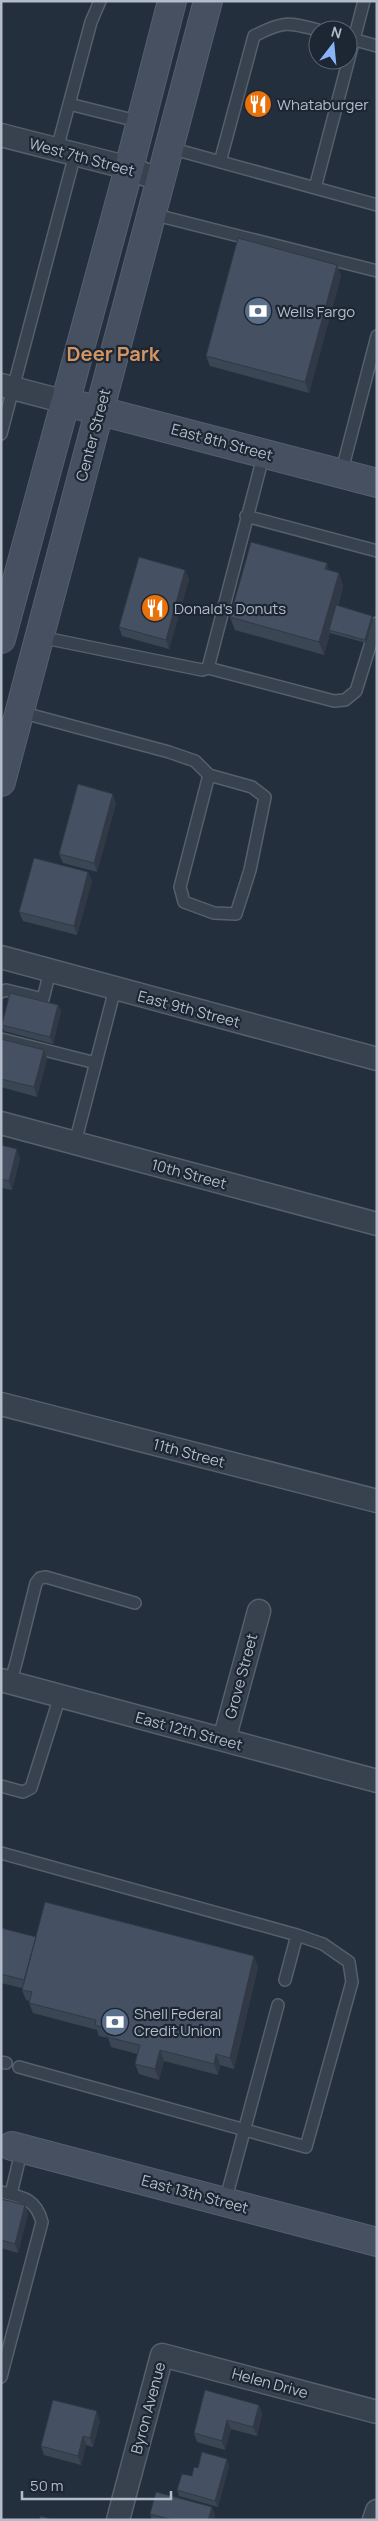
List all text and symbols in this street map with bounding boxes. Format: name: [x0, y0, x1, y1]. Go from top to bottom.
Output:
north arrow: [308, 20, 358, 70]
text: N: [329, 22, 344, 43]
restaurant icon: Whataburger: [243, 89, 273, 119]
place label: Whataburger: [277, 94, 369, 115]
street label: West 7th Street: [27, 133, 137, 181]
bank icon: Wells Fargo: [243, 296, 273, 326]
place label: Wells Fargo: [277, 301, 355, 322]
district label: Deer Park: [67, 340, 161, 367]
street label: Center Street: [71, 386, 115, 484]
street label: East 8th Street: [169, 418, 275, 466]
restaurant icon: Donald's Donuts: [140, 593, 170, 623]
place label: Donald's Donuts: [174, 598, 286, 619]
street label: East 9th Street: [136, 985, 242, 1033]
street label: 10th Street: [149, 1154, 229, 1194]
street label: 11th Street: [151, 1433, 227, 1473]
street label: Grove Street: [220, 1631, 262, 1721]
street label: East 12th Street: [133, 1707, 245, 1755]
place label: Shell Federal Credit Union: [134, 2003, 222, 2041]
bank icon: Shell Federal Credit Union: [100, 2007, 130, 2037]
street label: East 13th Street: [139, 2170, 251, 2218]
street label: Byron Avenue: [126, 2359, 170, 2456]
street label: Helen Drive: [230, 2363, 311, 2403]
scale bar: [22, 2468, 171, 2500]
text: 50 m: [30, 2475, 64, 2496]

